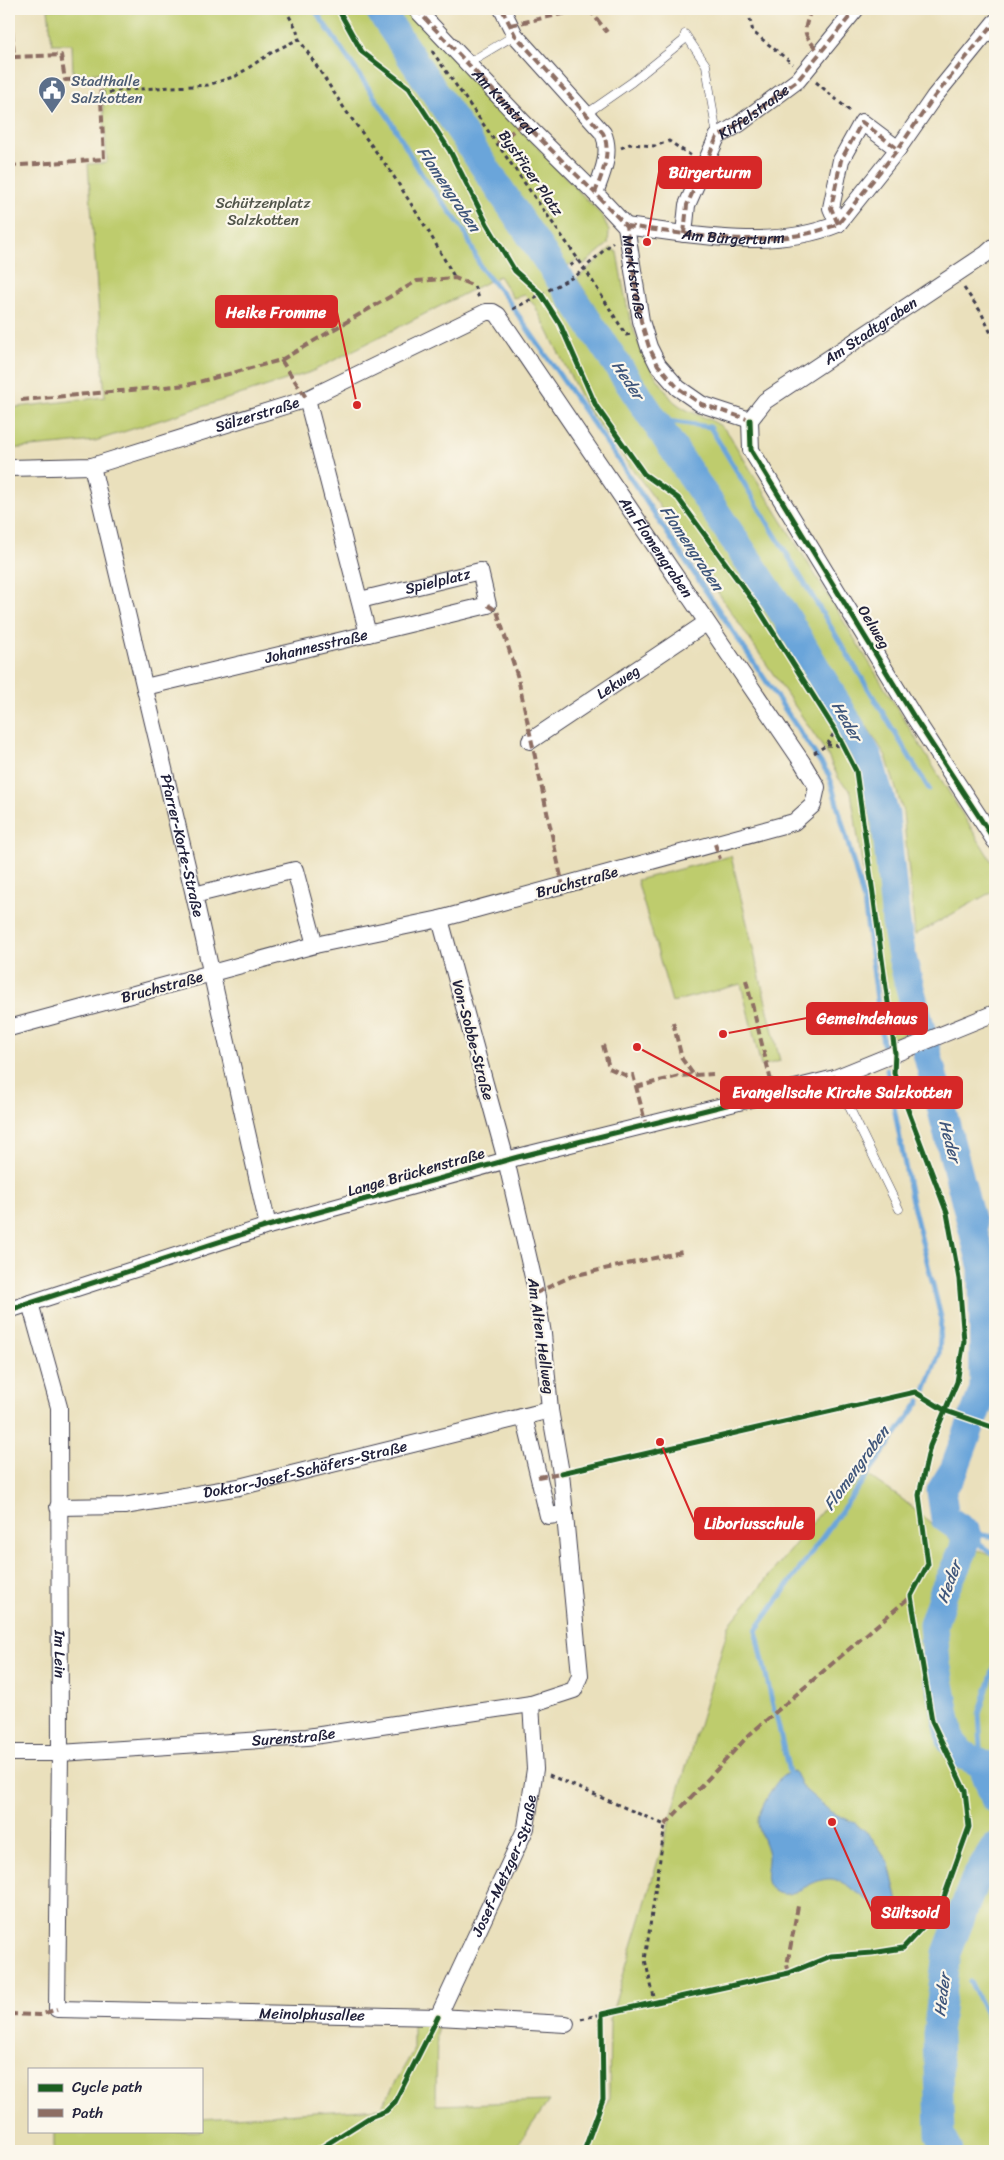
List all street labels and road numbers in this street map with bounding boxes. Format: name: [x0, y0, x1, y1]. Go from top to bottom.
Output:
street label: Am Kunstrad: [465, 61, 543, 142]
street label: Kiffelstraße: [713, 77, 796, 147]
street label: Bystřicer Platz: [492, 124, 571, 222]
street label: Am Bürgerturm: [680, 221, 786, 252]
street label: Marktstraße: [615, 233, 654, 321]
street label: Am Stadtgraben: [818, 290, 923, 372]
street label: Sälzerstraße: [212, 389, 303, 440]
street label: Am Flomengraben: [611, 490, 700, 603]
street label: Spielplatz: [402, 561, 474, 602]
street label: Oelweg: [851, 600, 897, 654]
street label: Johannesstraße: [261, 621, 371, 671]
street label: Lekweg: [591, 658, 645, 706]
street label: Pfarrer-Korte-Straße: [153, 771, 212, 919]
street label: Bruchstraße: [533, 859, 621, 905]
street label: Bruchstraße: [118, 964, 206, 1010]
street label: Von-Sobbe-Straße: [444, 977, 502, 1103]
street label: Lange Brückenstraße: [344, 1140, 488, 1204]
street label: Am Alten Hellweg: [520, 1275, 562, 1396]
street label: Doktor-Josef-Schäfers-Straße: [201, 1433, 410, 1506]
street label: Im Lein: [47, 1629, 73, 1678]
street label: Surenstraße: [251, 1720, 337, 1754]
street label: Josef-Metzger-Straße: [464, 1793, 544, 1942]
street label: Meinolphusallee: [259, 2000, 365, 2028]

